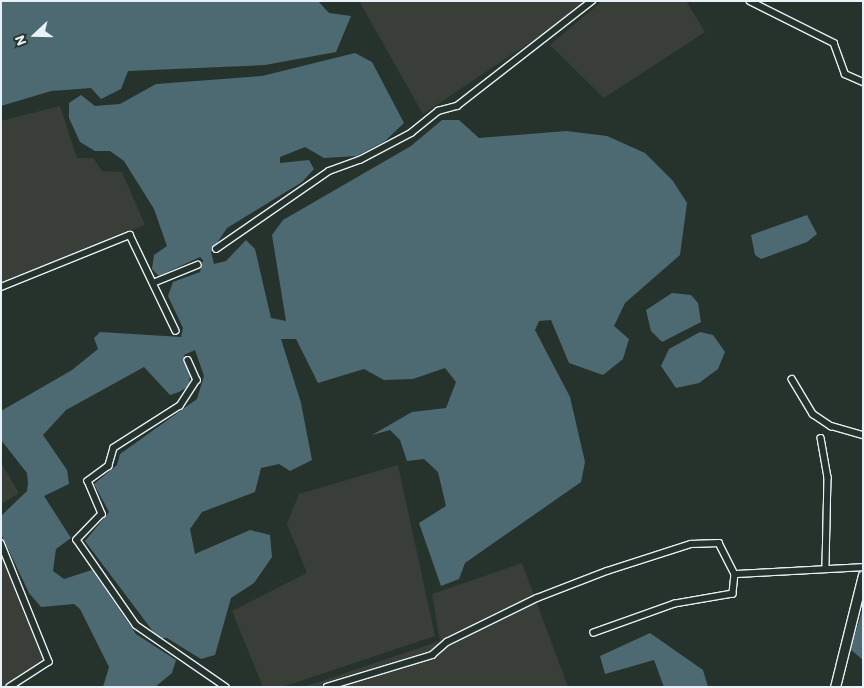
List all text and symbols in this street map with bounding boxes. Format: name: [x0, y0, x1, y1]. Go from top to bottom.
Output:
north arrow: [10, 10, 60, 60]
text: N: [11, 33, 30, 48]

